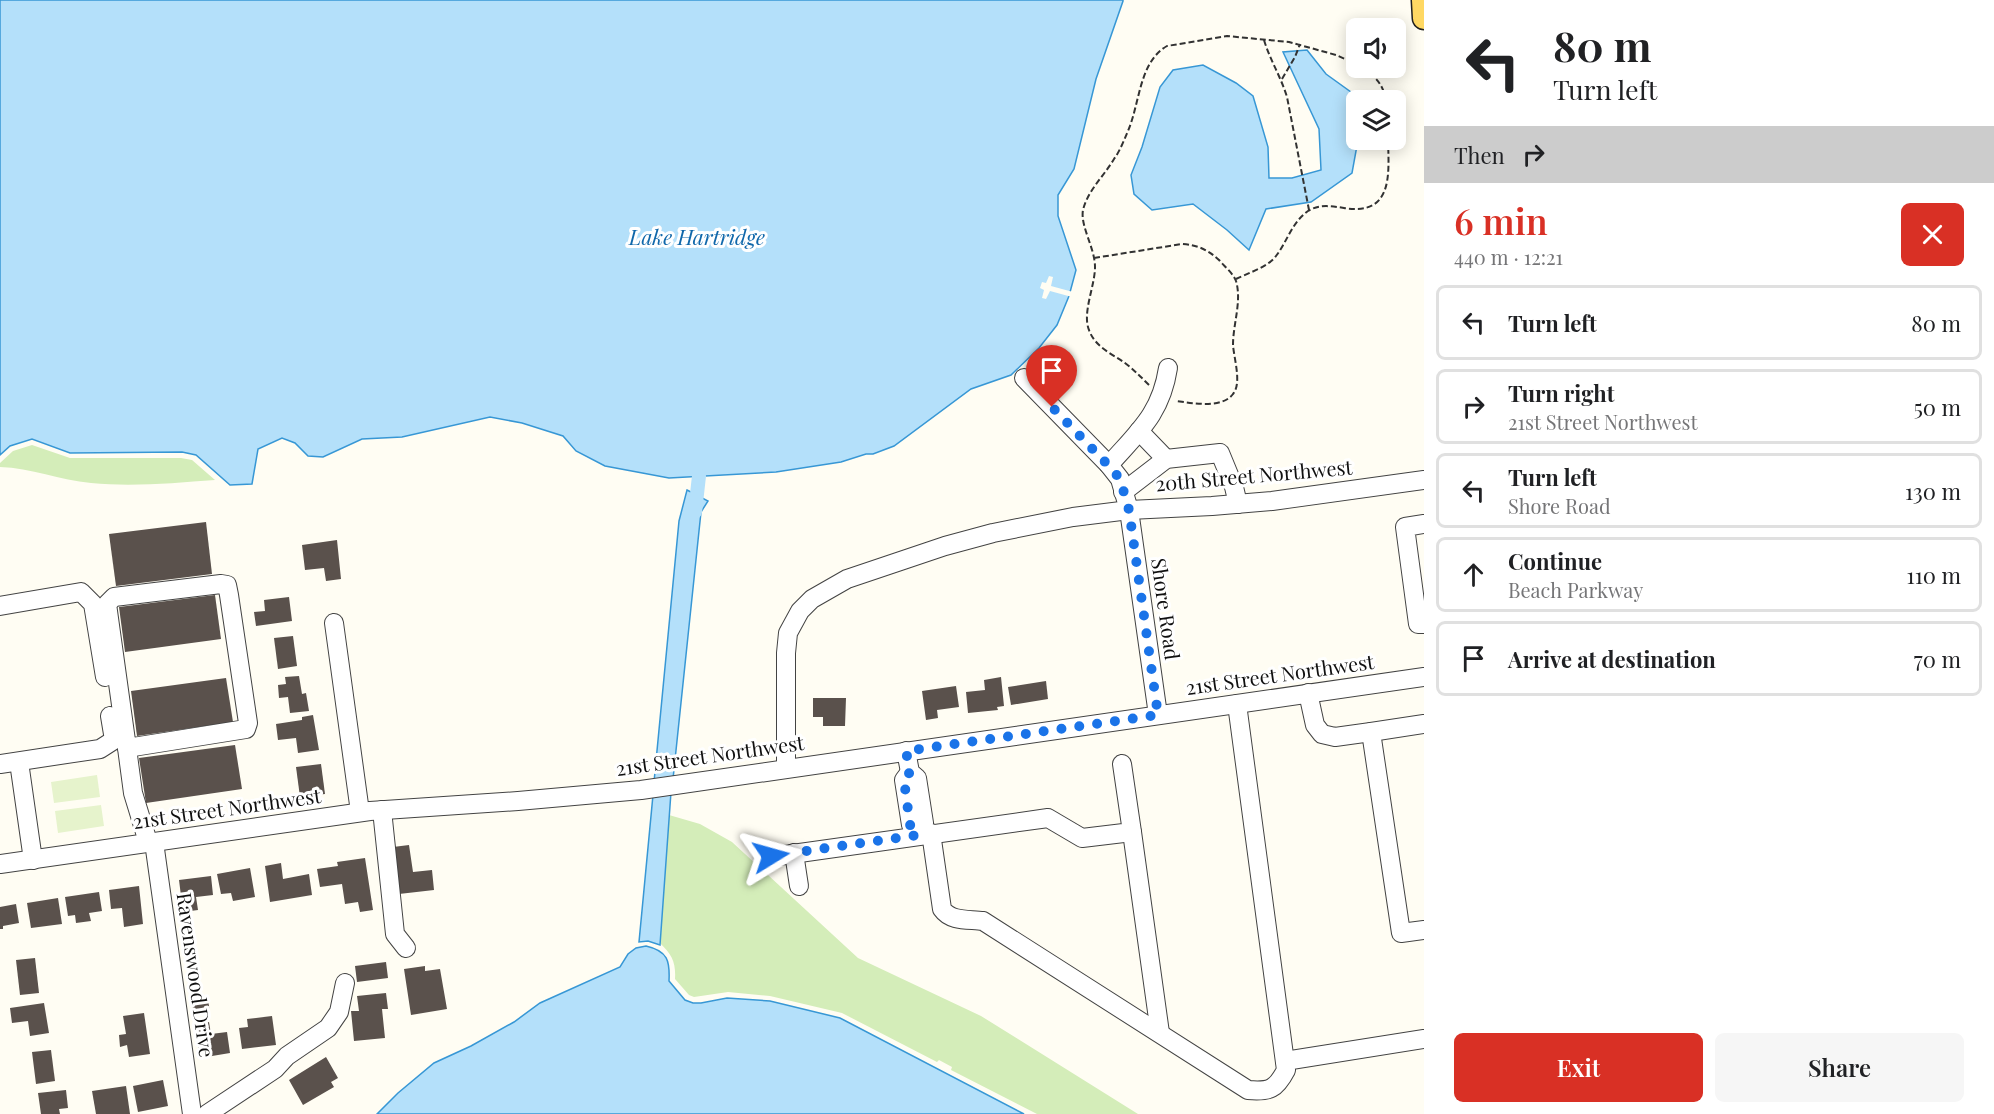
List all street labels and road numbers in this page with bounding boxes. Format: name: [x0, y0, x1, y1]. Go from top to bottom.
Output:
street label: 20th Street Northwest: [1154, 452, 1354, 497]
street label: Shore Road: [1146, 556, 1187, 662]
street label: 21st Street Northwest: [1184, 647, 1376, 700]
street label: 21st Street Northwest: [614, 728, 806, 781]
street label: 21st Street Northwest: [131, 781, 323, 834]
street label: Ravenswood Drive: [172, 891, 221, 1059]

